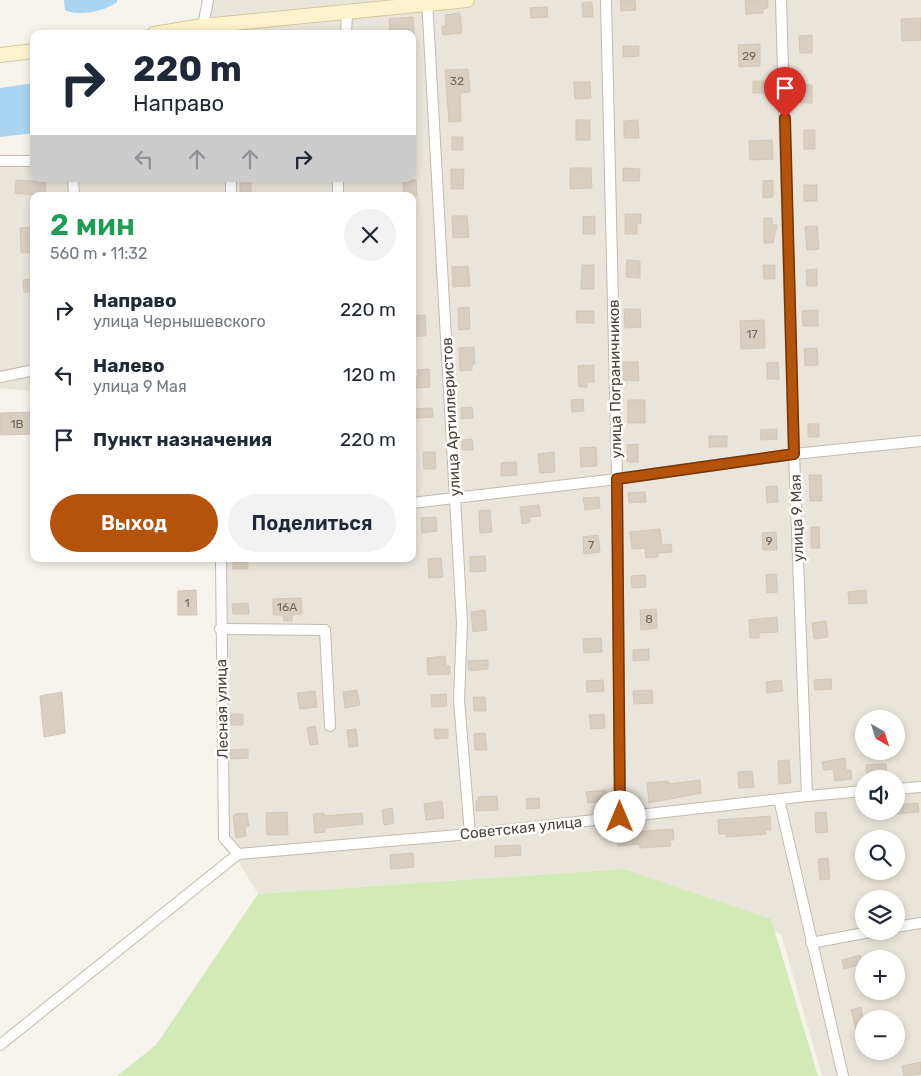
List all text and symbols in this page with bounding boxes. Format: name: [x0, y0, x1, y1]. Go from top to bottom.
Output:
text: 220 m: [133, 48, 242, 90]
house number: 29: [742, 49, 756, 63]
icon: right: [50, 50, 115, 115]
pin: [764, 67, 806, 118]
house number: 32: [450, 74, 464, 88]
icon: arrive: [771, 74, 799, 102]
text: Направо: [133, 90, 224, 117]
icon: left: [130, 145, 158, 173]
icon: ahead: [183, 145, 211, 173]
icon: ahead: [236, 145, 264, 173]
icon: right: [289, 145, 317, 173]
text: 2 мин: [50, 207, 135, 243]
button: close: [344, 209, 396, 261]
text: 560 m · 11:32: [50, 244, 147, 263]
text: Направо: [93, 289, 177, 312]
icon: right: [50, 296, 78, 324]
text: 220 m: [340, 298, 396, 321]
street label: улица Пограничников: [605, 299, 625, 459]
text: улица Чернышевского: [93, 312, 266, 331]
house number: 17: [746, 327, 758, 341]
street label: улица Артиллеристов: [438, 337, 464, 497]
text: Налево: [93, 354, 165, 377]
icon: left: [50, 361, 78, 389]
text: 120 m: [343, 363, 396, 386]
text: улица 9 Мая: [93, 377, 187, 396]
house number: 1В: [10, 417, 24, 431]
icon: arrive: [50, 426, 78, 454]
text: Пункт назначения: [93, 428, 272, 451]
text: 220 m: [340, 428, 396, 451]
street label: улица 9 Мая: [786, 474, 808, 562]
button: Выход: [50, 494, 218, 552]
button: Поделиться: [228, 494, 396, 552]
house number: 9: [765, 534, 773, 548]
house number: 7: [588, 538, 594, 552]
house number: 1: [184, 596, 190, 610]
house number: 16А: [277, 600, 297, 614]
house number: 8: [645, 612, 653, 626]
street label: Лесная улица: [212, 659, 232, 759]
north arrow: [855, 710, 905, 760]
map controls: [855, 710, 905, 1060]
button: sound: [855, 770, 905, 820]
position arrow: [593, 790, 645, 842]
street label: Советская улица: [459, 813, 583, 843]
button: search: [855, 830, 905, 880]
button: layers: [855, 890, 905, 940]
button: +: [855, 950, 905, 1000]
button: −: [855, 1010, 905, 1060]

